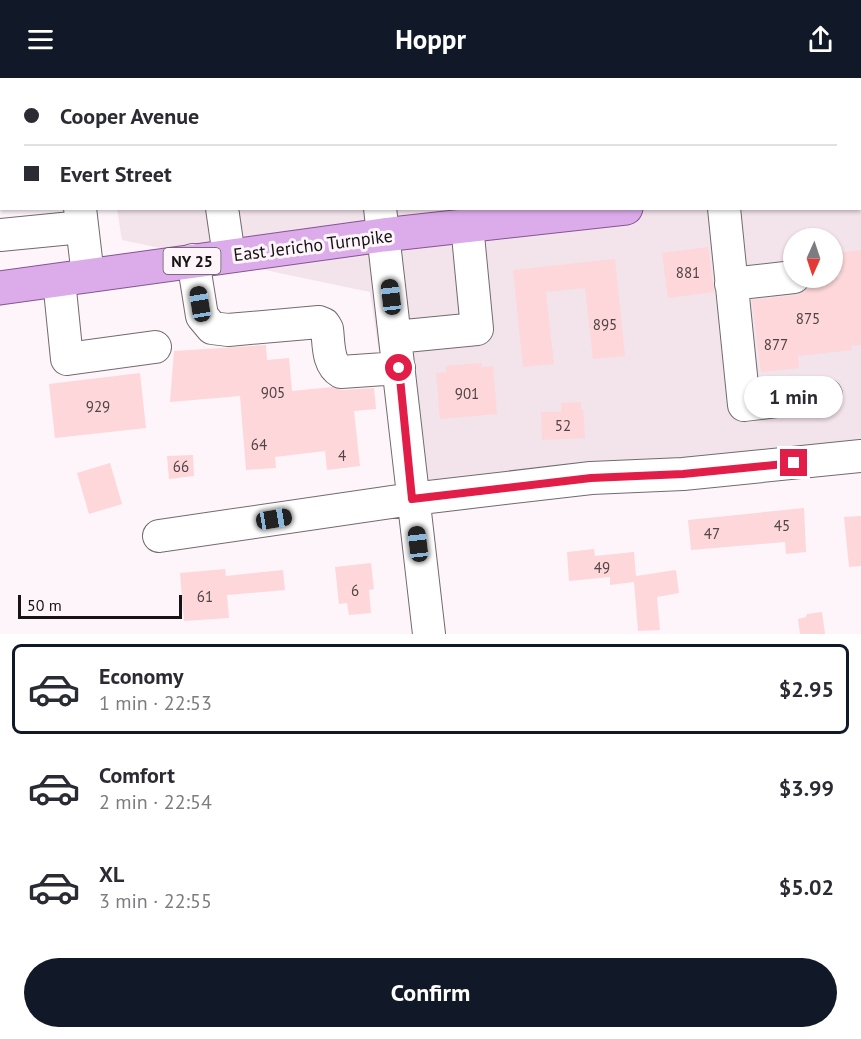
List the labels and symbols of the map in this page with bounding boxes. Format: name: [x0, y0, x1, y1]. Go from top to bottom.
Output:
street label: East Jericho Turnpike: [232, 224, 394, 266]
north arrow: [783, 228, 843, 288]
road number: NY 25: [164, 248, 220, 274]
house number: 881: [676, 263, 700, 282]
car: [380, 278, 402, 316]
car: [188, 285, 212, 323]
house number: 875: [796, 309, 820, 328]
house number: 895: [593, 315, 617, 334]
house number: 877: [764, 335, 788, 354]
route start: [385, 354, 412, 381]
callout: 1 min: [744, 376, 844, 418]
house number: 905: [261, 383, 285, 402]
house number: 901: [455, 384, 479, 403]
house number: 929: [86, 397, 110, 416]
house number: 52: [555, 416, 571, 435]
house number: 64: [251, 435, 267, 454]
house number: 4: [338, 446, 346, 465]
route end: [780, 449, 807, 476]
house number: 66: [173, 457, 189, 476]
car: [255, 507, 293, 531]
house number: 45: [774, 516, 790, 535]
house number: 47: [704, 524, 720, 543]
car: [407, 525, 429, 563]
house number: 49: [594, 558, 610, 577]
house number: 6: [351, 581, 359, 600]
house number: 61: [197, 587, 213, 606]
scale bar: [18, 592, 182, 620]

